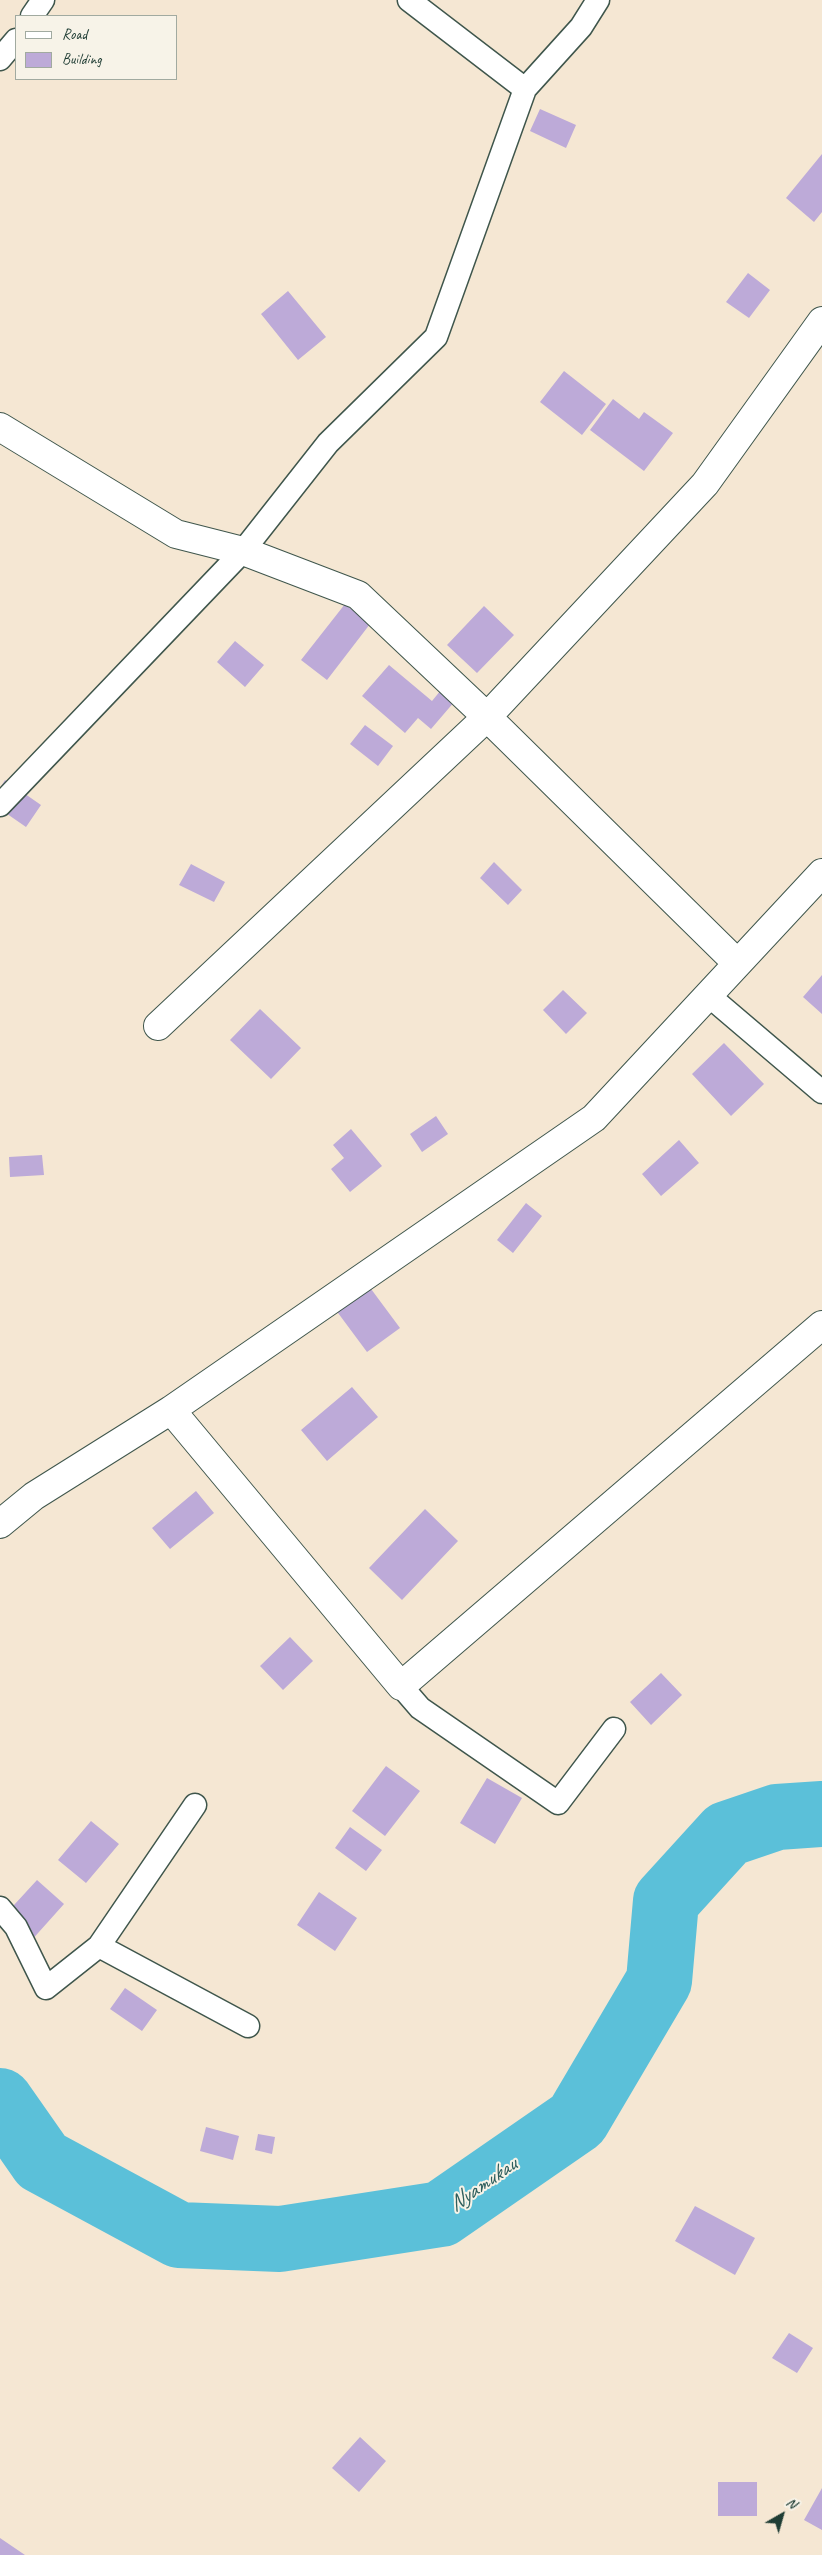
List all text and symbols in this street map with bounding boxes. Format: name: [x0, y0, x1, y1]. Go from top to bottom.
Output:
legend: [15, 15, 178, 80]
text: Road: [62, 25, 87, 44]
text: Building: [62, 50, 101, 69]
water label: Nyamukau: [444, 2152, 522, 2218]
north arrow: [757, 2490, 807, 2540]
text: N: [783, 2493, 800, 2512]

